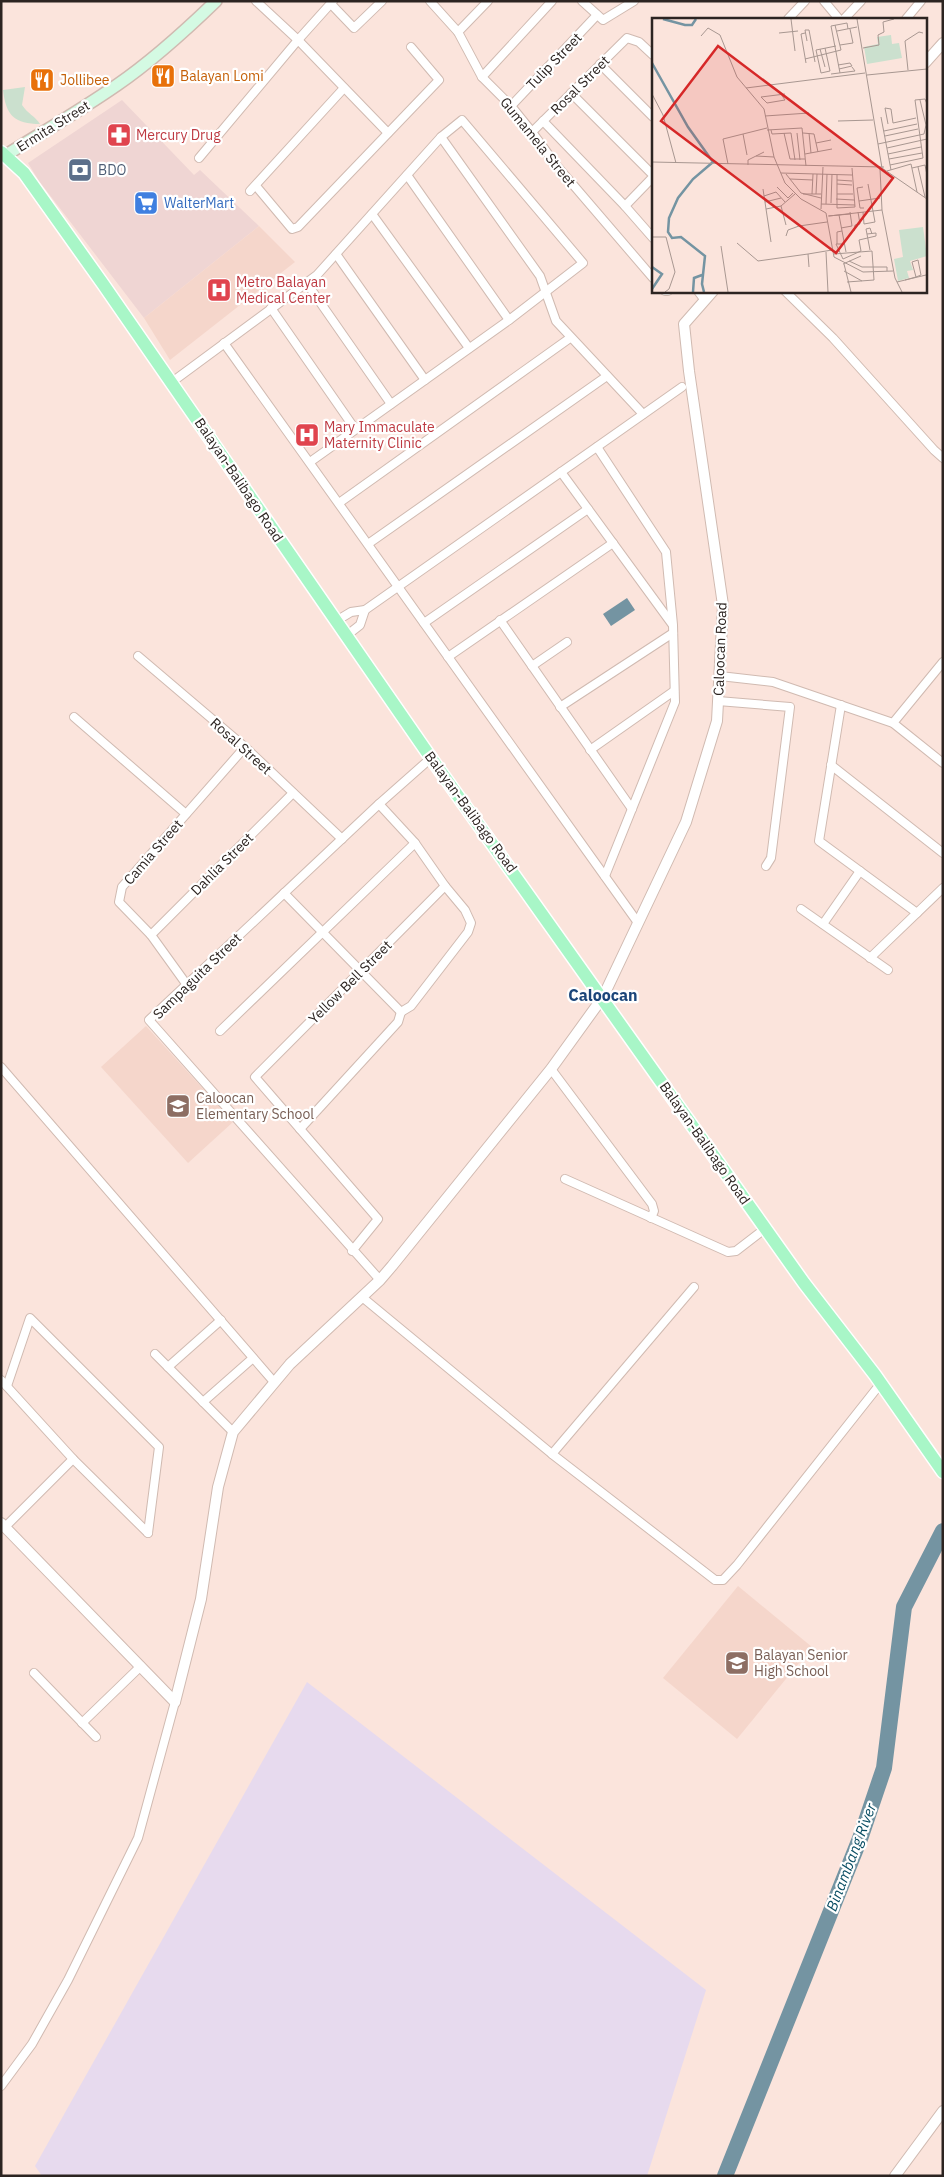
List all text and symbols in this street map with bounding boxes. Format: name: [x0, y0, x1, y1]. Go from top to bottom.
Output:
inset map: [652, 18, 926, 292]
street label: Tulip Street: [522, 29, 586, 93]
street label: Rosal Street: [547, 52, 613, 118]
restaurant icon: Balayan Lomi: [150, 63, 176, 89]
restaurant icon: Jollibee: [29, 67, 55, 93]
place label: Balayan Lomi: [180, 67, 264, 85]
place label: Jollibee: [60, 71, 110, 89]
street label: Gumamela Street: [496, 93, 580, 191]
street label: Ermita Street: [13, 96, 93, 156]
pharmacy icon: Mercury Drug: [106, 122, 132, 148]
place label: Mercury Drug: [136, 126, 221, 144]
bank icon: BDO: [67, 157, 93, 183]
place label: BDO: [98, 161, 127, 179]
supermarket icon: WalterMart: [133, 190, 159, 216]
place label: WalterMart: [164, 194, 234, 212]
place label: Metro Balayan Medical Center: [236, 273, 330, 307]
hospital icon: Metro Balayan Medical Center: [206, 277, 232, 303]
street label: Balayan-Balibago Road: [191, 415, 287, 545]
place label: Mary Immaculate Maternity Clinic: [324, 418, 435, 452]
hospital icon: Mary Immaculate Maternity Clinic: [294, 422, 320, 448]
street label: Caloocan Road: [709, 602, 731, 696]
street label: Rosal Street: [207, 714, 275, 778]
street label: Balayan-Balibago Road: [421, 748, 521, 876]
street label: Camia Street: [120, 815, 186, 888]
street label: Dahlia Street: [187, 829, 257, 899]
street label: Sampaguita Street: [149, 929, 245, 1023]
street label: Yellow Bell Street: [304, 936, 396, 1028]
district label: Caloocan: [568, 985, 638, 1005]
street label: Balayan-Balibago Road: [656, 1078, 754, 1208]
place label: Caloocan Elementary School: [196, 1089, 314, 1123]
school or university icon: Caloocan Elementary School: [165, 1093, 191, 1119]
place label: Balayan Senior High School: [754, 1646, 848, 1680]
school or university icon: Balayan Senior High School: [724, 1650, 750, 1676]
water label: Binambang River: [822, 1800, 880, 1914]

